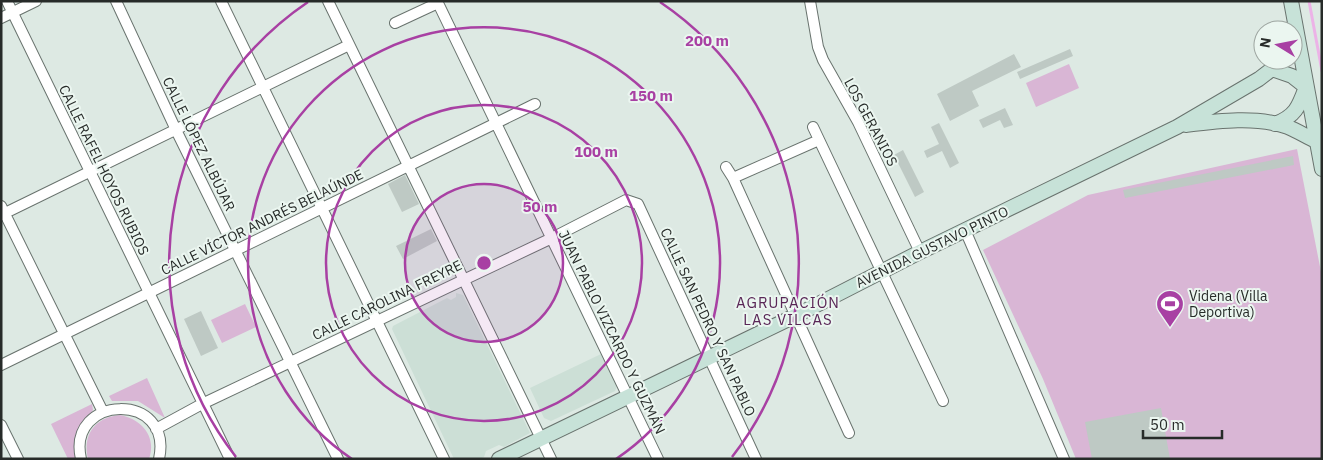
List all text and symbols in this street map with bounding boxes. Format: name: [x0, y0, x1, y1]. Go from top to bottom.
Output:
north arrow: [1253, 20, 1303, 70]
text: 200 m: [685, 31, 729, 50]
text: N: [1255, 36, 1275, 49]
street label: CALLE LÓPEZ ALBÚJAR: [159, 73, 240, 214]
street label: LOS GERANIOS: [840, 75, 902, 169]
street label: CALLE RAFEL HOYOS RUBIOS: [55, 82, 153, 258]
text: 150 m: [629, 86, 673, 105]
text: 100 m: [574, 142, 618, 161]
street label: CALLE VÍCTOR ANDRÉS BELAÚNDE: [157, 164, 366, 279]
text: 50 m: [523, 197, 557, 216]
street label: AVENIDA GUSTAVO PINTO: [853, 202, 1011, 292]
street label: CALLE SAN PEDRO Y SAN PABLO: [656, 225, 760, 419]
street label: JUAN PABLO VIZCARDO Y GUZMÁN: [555, 227, 670, 437]
centre of rings: [475, 254, 493, 272]
street label: CALLE CAROLINA FREYRE: [309, 256, 465, 344]
place label: Videna (Villa Deportiva): [1189, 287, 1268, 321]
sports icon: Videna (Villa Deportiva): [1155, 289, 1185, 328]
district label: AGRUPACIÓN LAS VILCAS: [736, 293, 840, 329]
scale bar: [1143, 408, 1222, 440]
text: 50 m: [1150, 415, 1185, 434]

